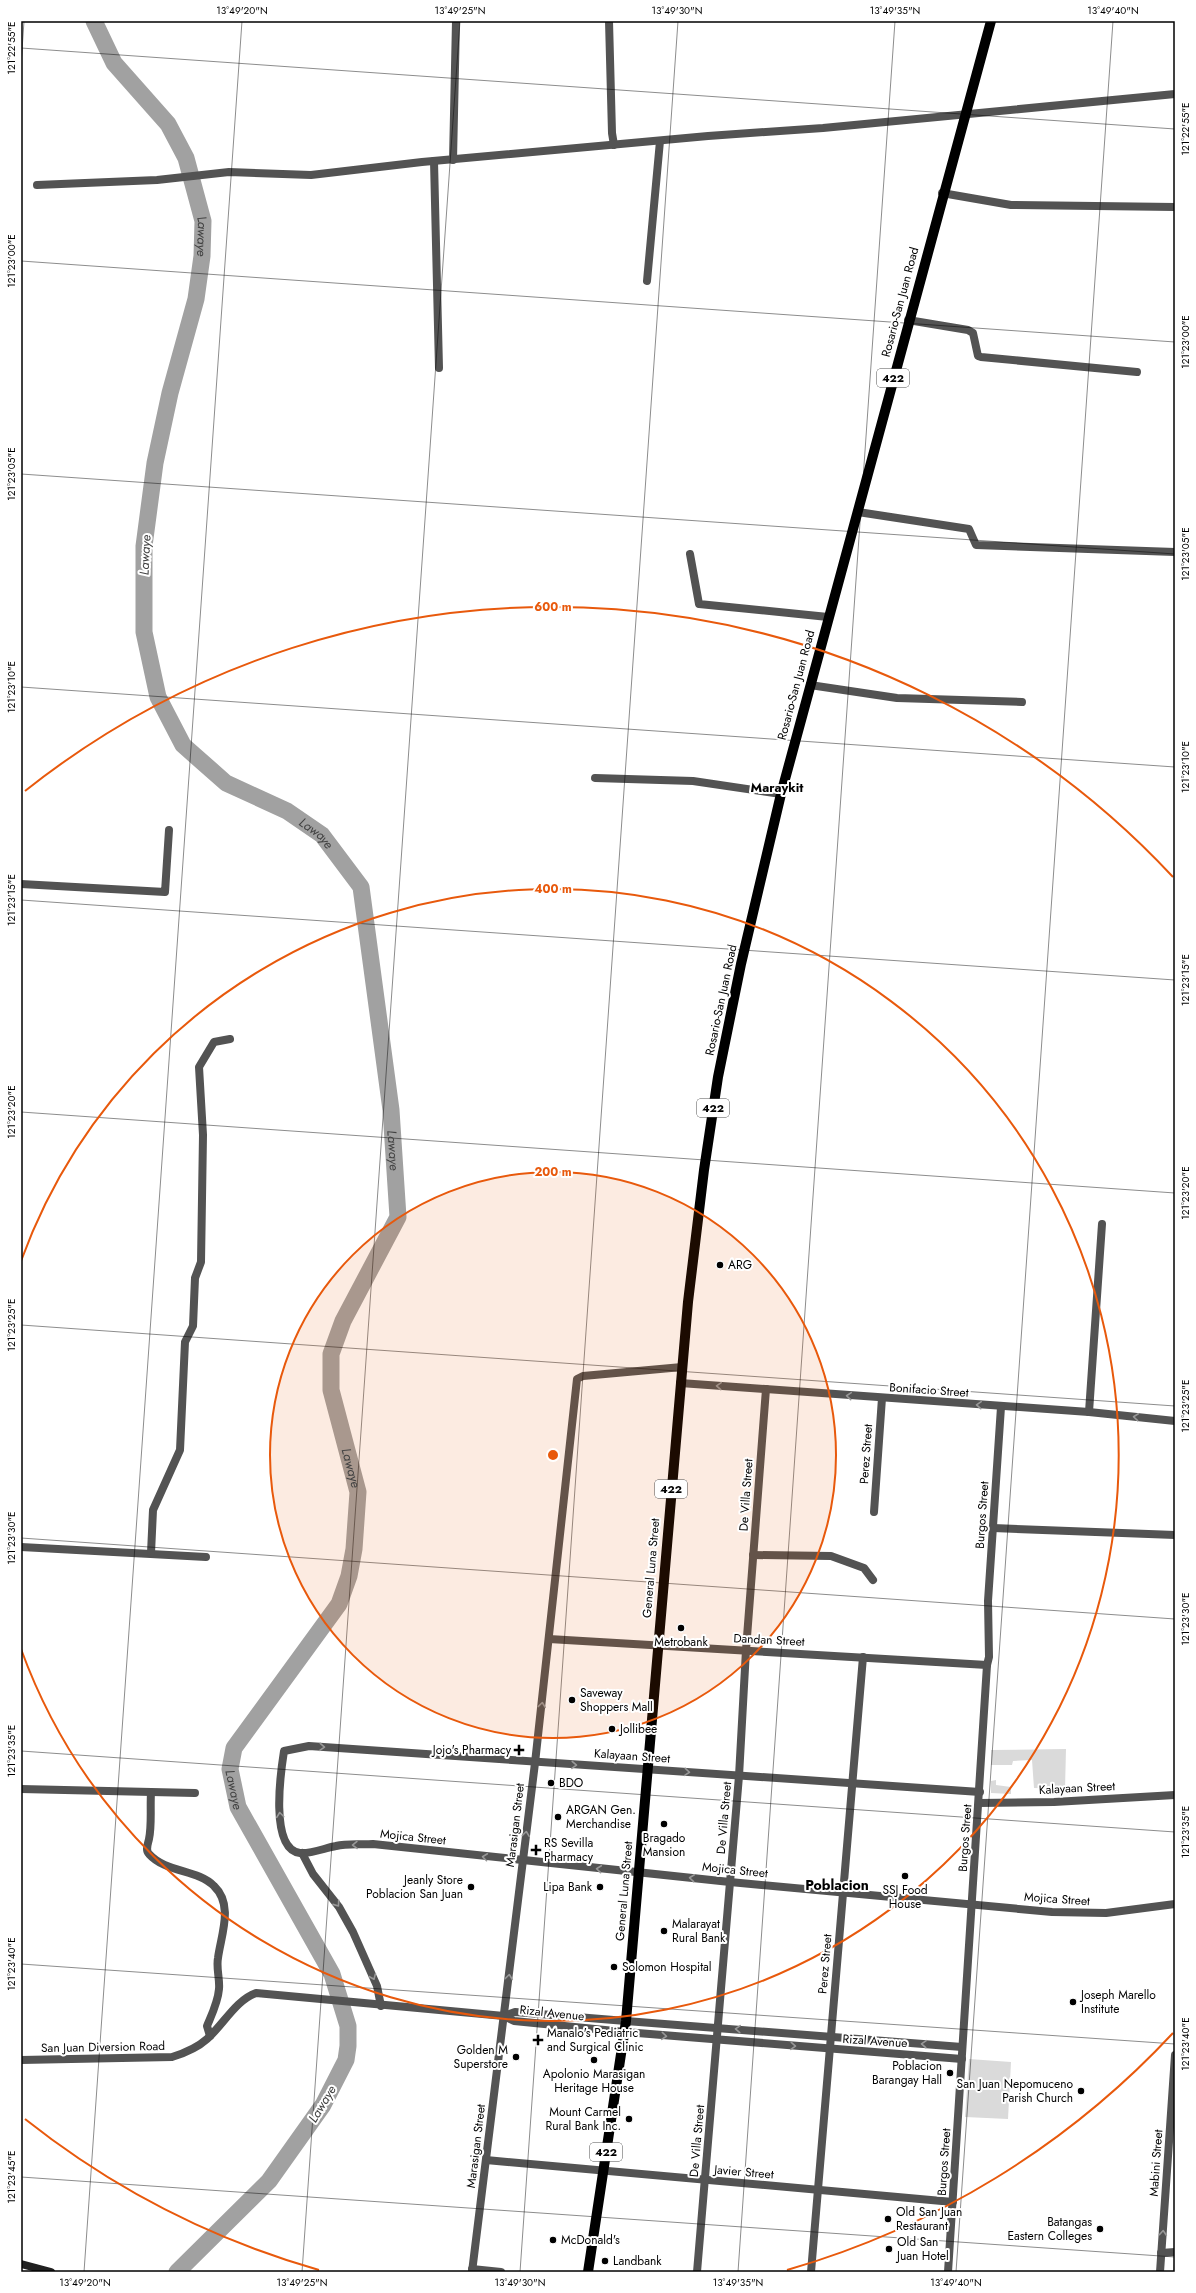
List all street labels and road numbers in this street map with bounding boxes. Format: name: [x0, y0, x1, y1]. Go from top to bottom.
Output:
street label: Rosario-San Juan Road: [877, 245, 923, 359]
road number: 422: [877, 369, 909, 387]
street label: Rosario-San Juan Road: [773, 628, 819, 742]
street label: Rosario-San Juan Road: [700, 943, 742, 1057]
road number: 422: [697, 1099, 729, 1117]
street label: Bonifacio Street: [889, 1378, 969, 1402]
street label: Perez Street: [855, 1423, 877, 1485]
street label: De Villa Street: [734, 1458, 758, 1532]
road number: 422: [655, 1480, 687, 1498]
street label: Burgos Street: [971, 1481, 993, 1549]
street label: General Luna Street: [638, 1517, 664, 1619]
street label: Dandan Street: [733, 1629, 805, 1651]
street label: Kalayaan Street: [593, 1744, 671, 1768]
street label: Kalayaan Street: [1038, 1777, 1116, 1799]
street label: De Villa Street: [712, 1781, 736, 1855]
street label: Marasigan Street: [501, 1782, 529, 1868]
street label: Burgos Street: [954, 1804, 976, 1872]
street label: Mojica Street: [379, 1825, 447, 1849]
street label: General Luna Street: [611, 1840, 637, 1942]
street label: Mojica Street: [701, 1858, 769, 1882]
street label: Mojica Street: [1023, 1888, 1091, 1910]
street label: Perez Street: [813, 1933, 837, 1995]
street label: Rizal Avenue: [519, 2001, 585, 2025]
street label: Rizal Avenue: [842, 2030, 908, 2052]
street label: San Juan Diversion Road: [41, 2037, 165, 2057]
street label: Marasigan Street: [462, 2103, 490, 2189]
street label: De Villa Street: [685, 2104, 709, 2178]
street label: Burgos Street: [933, 2128, 955, 2196]
street label: Mabini Street: [1145, 2129, 1167, 2197]
road number: 422: [590, 2143, 622, 2161]
street label: Javier Street: [712, 2160, 775, 2184]

